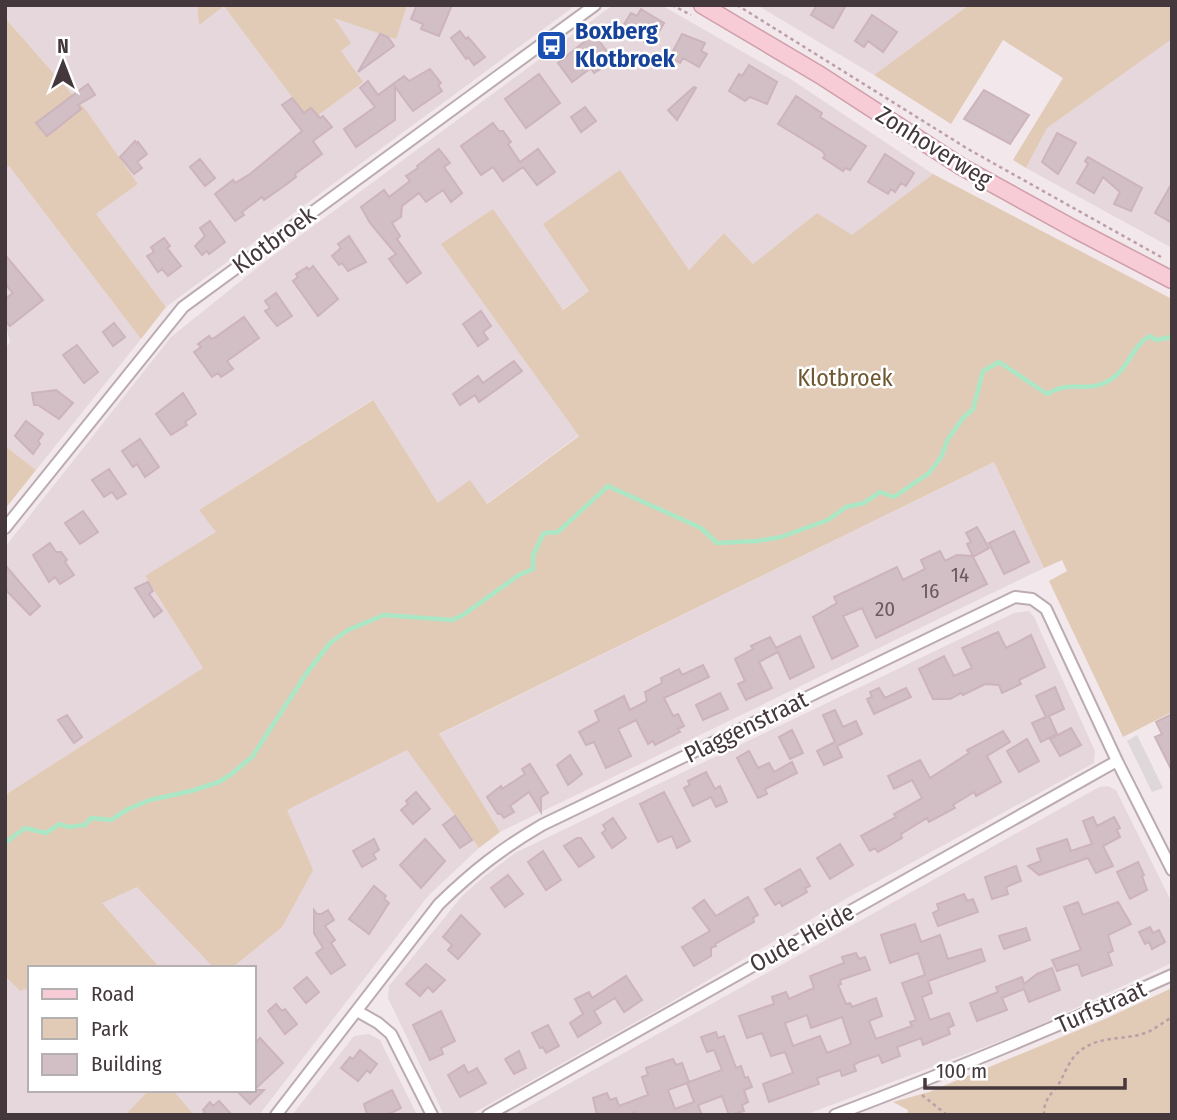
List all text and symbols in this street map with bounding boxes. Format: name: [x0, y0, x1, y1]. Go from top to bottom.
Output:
place label: Boxberg Klotbroek: [575, 17, 676, 73]
north arrow: [28, 28, 98, 98]
bus stop icon: Boxberg Klotbroek: [535, 28, 569, 62]
text: N: [57, 35, 69, 58]
street label: Zonhoverweg: [871, 100, 998, 194]
street label: Klotbroek: [227, 200, 322, 279]
park label: Klotbroek: [797, 364, 894, 392]
house number: 14: [951, 562, 969, 588]
house number: 16: [921, 578, 939, 604]
house number: 20: [875, 596, 895, 622]
street label: Plaggenstraat: [680, 685, 812, 769]
street label: Oude Heide: [745, 898, 859, 978]
legend: [28, 966, 256, 1092]
street label: Turfstraat: [1052, 975, 1150, 1039]
text: Road: [91, 981, 135, 1007]
text: Park: [91, 1016, 129, 1042]
scale bar: [925, 1046, 1124, 1090]
text: Building: [91, 1051, 162, 1077]
text: 100 m: [936, 1058, 987, 1084]

